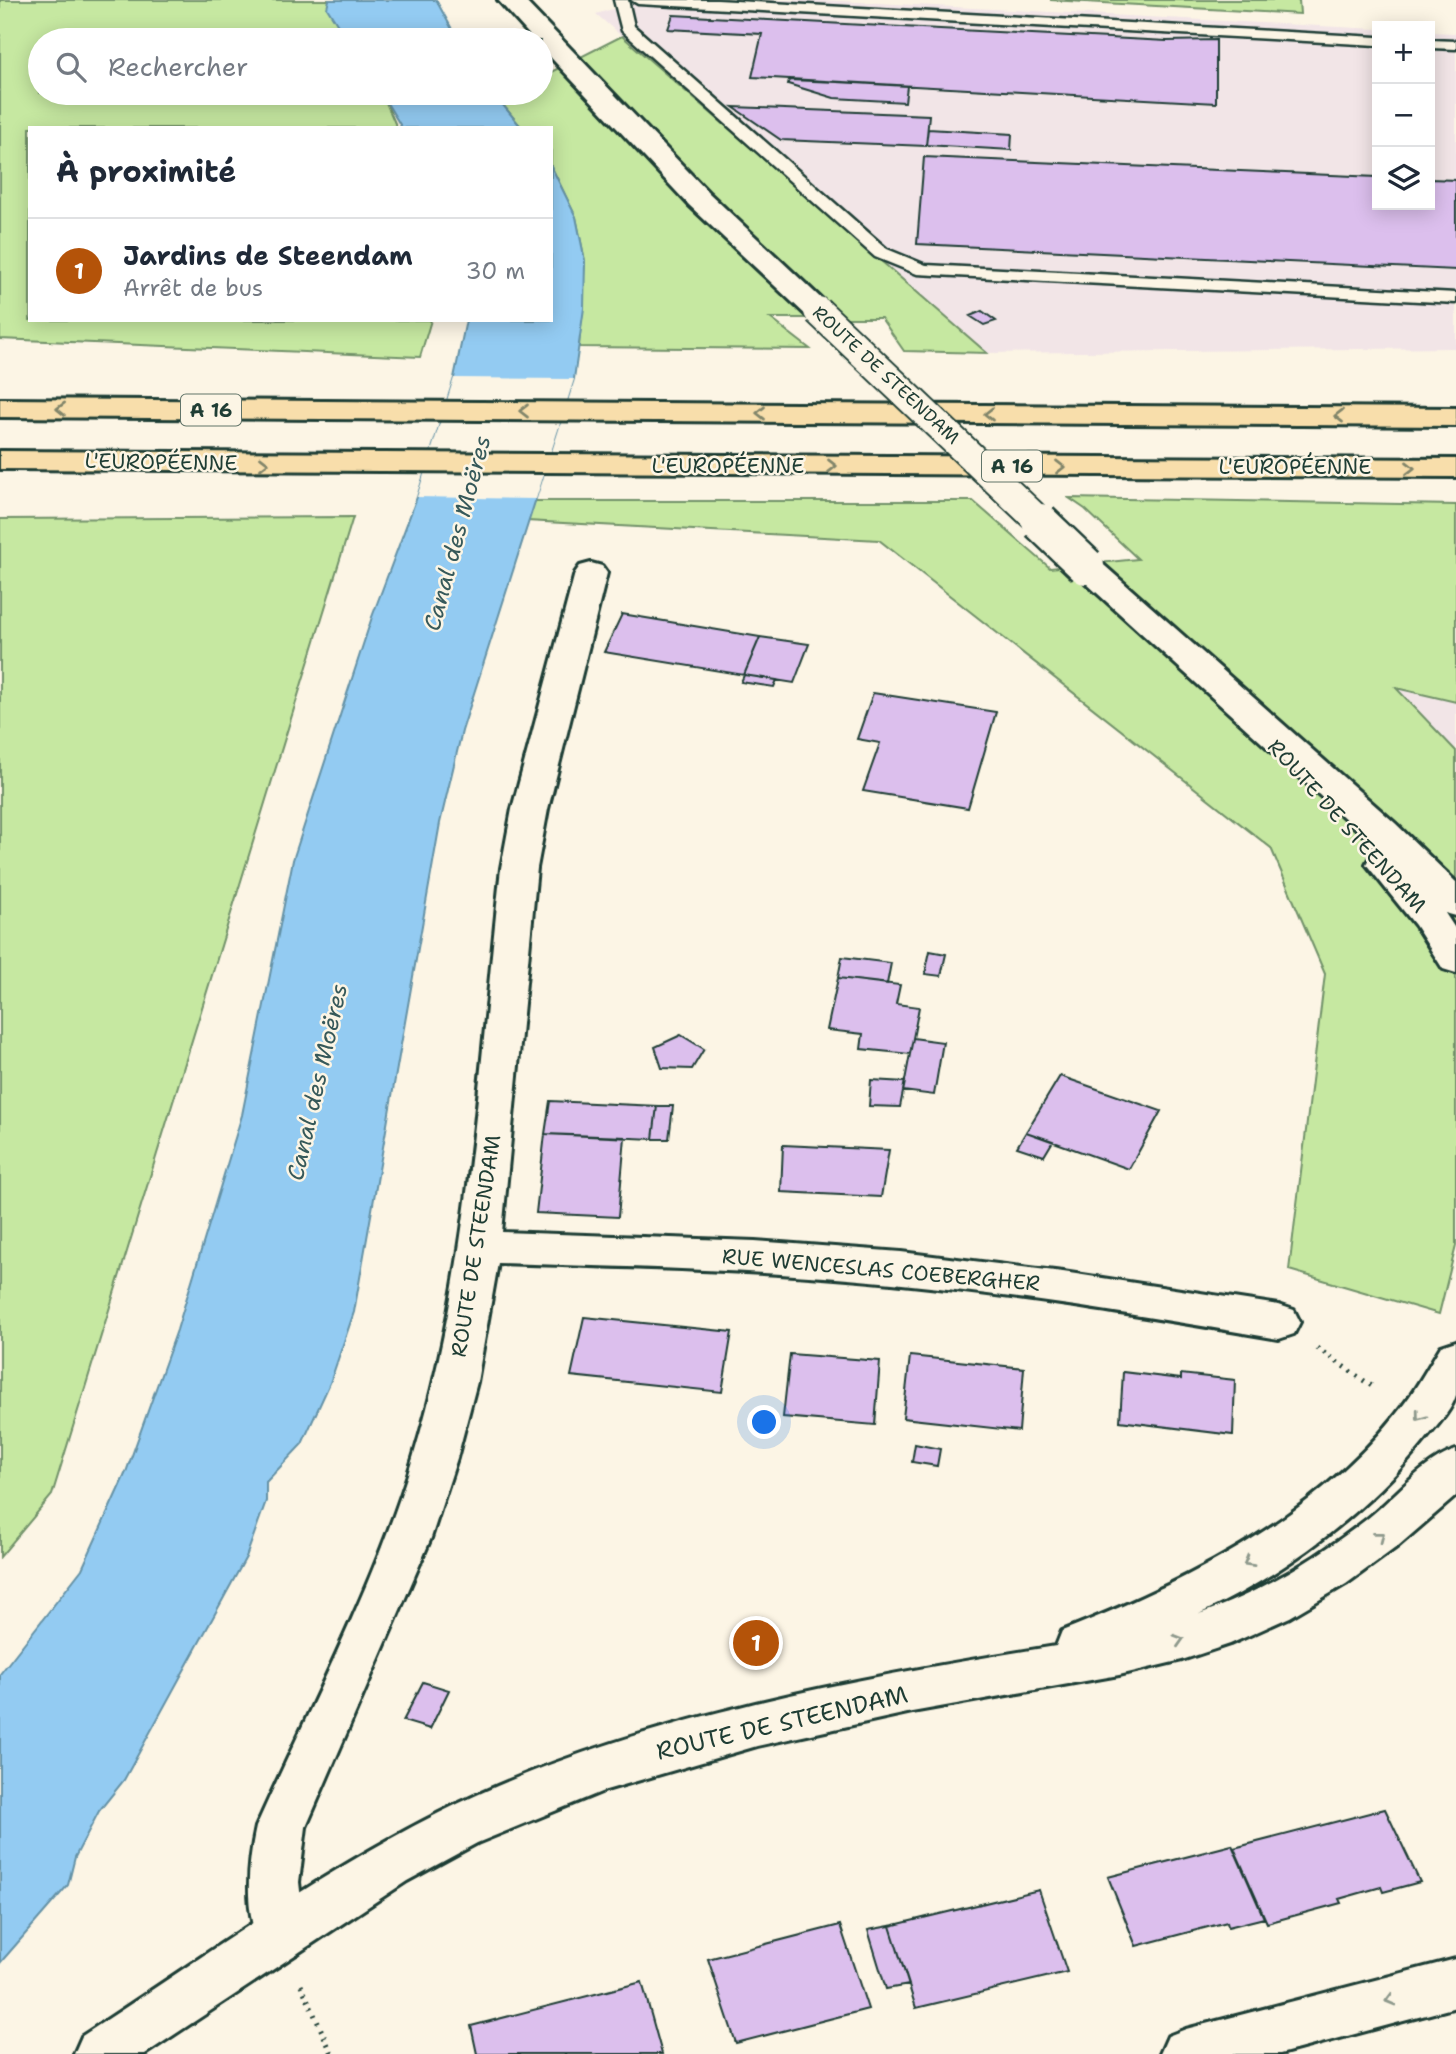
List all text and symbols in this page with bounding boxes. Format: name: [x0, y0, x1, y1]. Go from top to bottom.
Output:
map controls: [1372, 21, 1435, 210]
button: +: [1372, 21, 1435, 84]
search box: [28, 28, 553, 105]
icon: search: [52, 48, 90, 86]
text: Rechercher: [108, 49, 248, 84]
button: −: [1372, 84, 1435, 147]
button: layers: [1372, 147, 1435, 210]
text: À proximité: [56, 151, 236, 192]
text: Jardins de Steendam: [123, 238, 413, 273]
text: 1: [74, 256, 84, 286]
text: 30 m: [466, 256, 525, 286]
text: Arrêt de bus: [123, 273, 263, 303]
street label: ROUTE DE STEENDAM: [807, 301, 965, 449]
road number: A 16: [181, 394, 241, 426]
one-way arrow: [55, 401, 65, 417]
one-way arrow: [519, 403, 529, 419]
one-way arrow: [756, 405, 766, 421]
one-way arrow: [983, 406, 994, 422]
one-way arrow: [1333, 408, 1344, 424]
water label: Canal des Moëres: [416, 432, 498, 634]
street label: L'EUROPÉENNE: [84, 446, 238, 477]
road number: A 16: [982, 450, 1042, 481]
street label: L'EUROPÉENNE: [652, 451, 804, 480]
street label: L'EUROPÉENNE: [1219, 452, 1371, 481]
one-way arrow: [259, 455, 270, 471]
one-way arrow: [828, 458, 838, 474]
one-way arrow: [1055, 459, 1066, 475]
one-way arrow: [1405, 460, 1416, 476]
street label: ROUTE DE STEENDAM: [1261, 733, 1433, 919]
water label: Canal des Moëres: [280, 981, 354, 1183]
street label: ROUTE DE STEENDAM: [445, 1133, 507, 1359]
street label: RUE WENCESLAS COEBERGHER: [721, 1242, 1041, 1298]
your location: [747, 1405, 781, 1439]
one-way arrow: [1415, 1408, 1428, 1420]
one-way arrow: [1372, 1532, 1384, 1545]
one-way arrow: [1243, 1554, 1256, 1567]
pin: 1: [733, 1617, 779, 1669]
one-way arrow: [1173, 1633, 1185, 1648]
street label: ROUTE DE STEENDAM: [653, 1679, 911, 1767]
one-way arrow: [1384, 1992, 1396, 2006]

